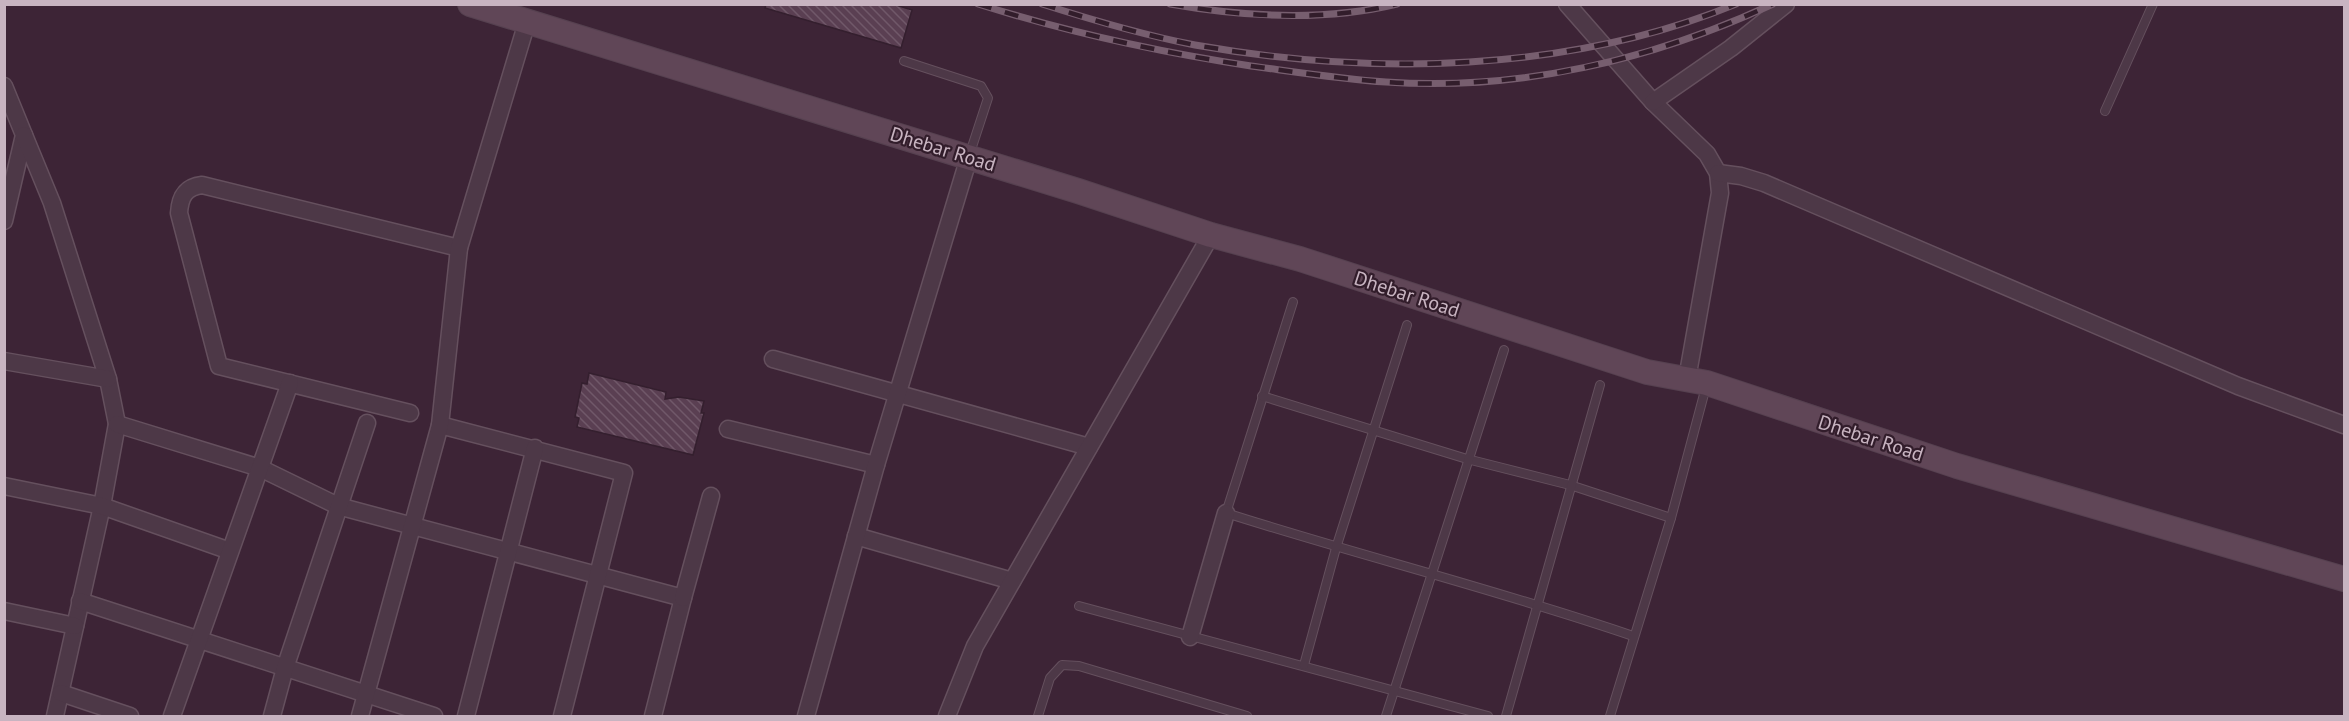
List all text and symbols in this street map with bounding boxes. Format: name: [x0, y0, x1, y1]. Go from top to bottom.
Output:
street label: Dhebar Road: [887, 121, 999, 177]
street label: Dhebar Road: [1351, 265, 1463, 323]
street label: Dhebar Road: [1815, 409, 1927, 467]

